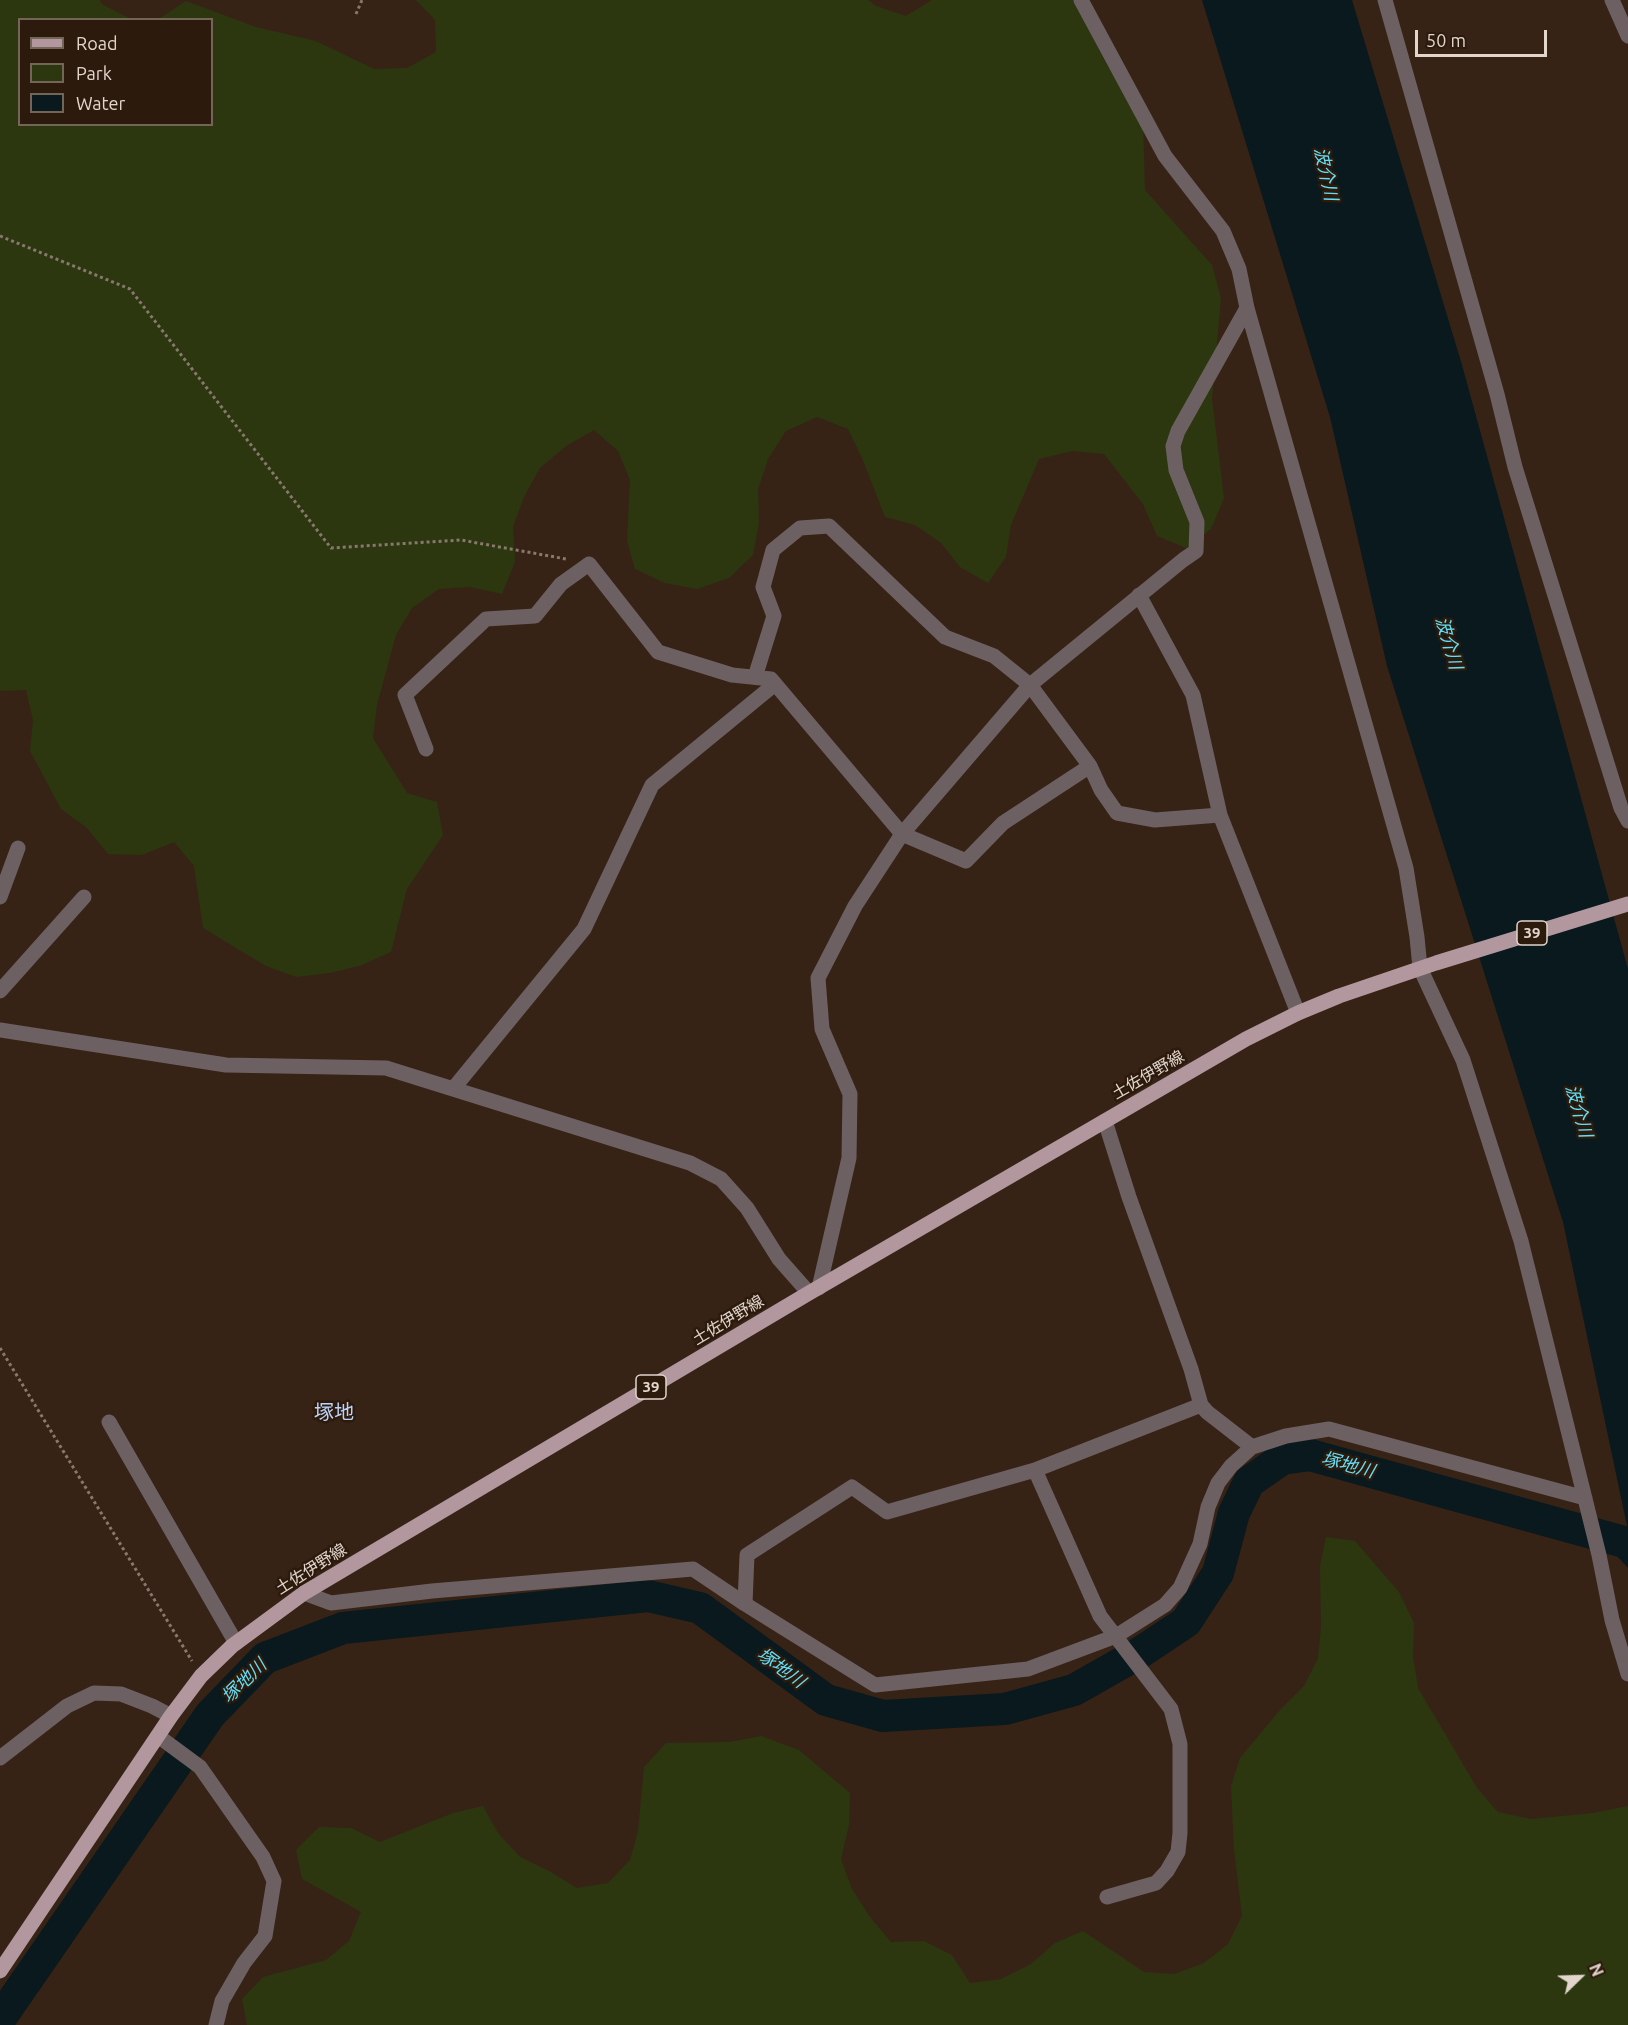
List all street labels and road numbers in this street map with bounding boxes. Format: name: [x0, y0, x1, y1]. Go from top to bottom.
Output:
road number: 39: [1517, 921, 1547, 945]
street label: 土佐伊野線: [1109, 1047, 1187, 1103]
street label: 土佐伊野線: [689, 1291, 767, 1349]
road number: 39: [636, 1375, 666, 1399]
street label: 土佐伊野線: [272, 1540, 350, 1598]

